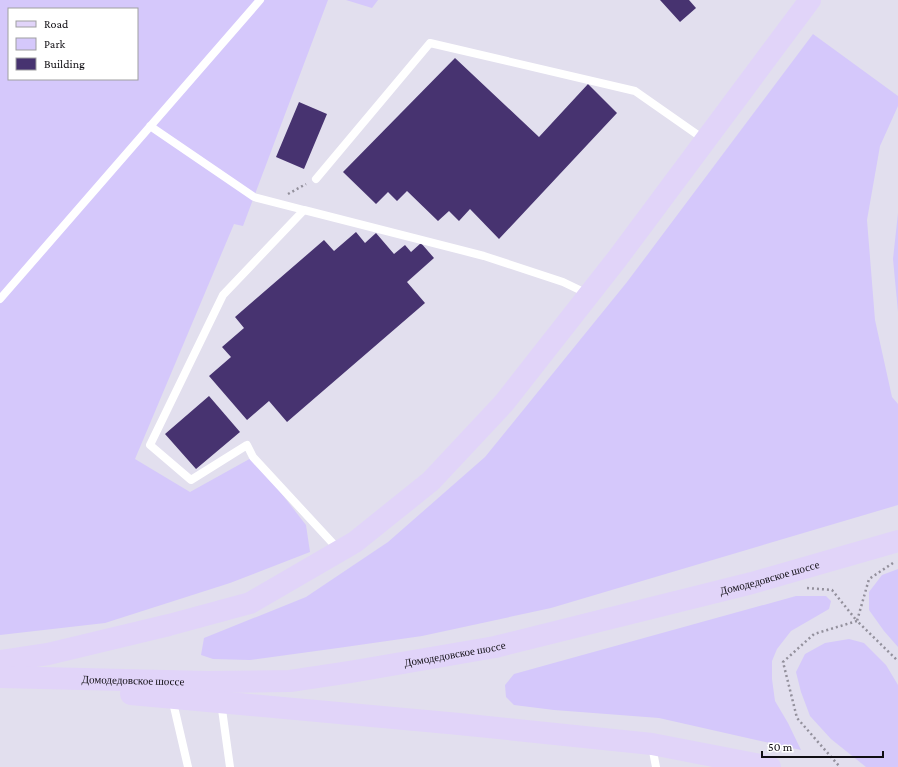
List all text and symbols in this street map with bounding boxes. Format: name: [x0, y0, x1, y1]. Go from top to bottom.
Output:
legend: [8, 8, 138, 80]
text: Road: [44, 17, 69, 31]
text: Park: [44, 37, 66, 51]
text: Building: [44, 57, 85, 71]
street label: Домодедовское шоссе: [718, 558, 821, 597]
street label: Домодедовское шоссе: [403, 639, 507, 669]
street label: Домодедовское шоссе: [81, 673, 185, 687]
scale bar: [762, 733, 883, 759]
text: 50 m: [768, 740, 793, 754]

